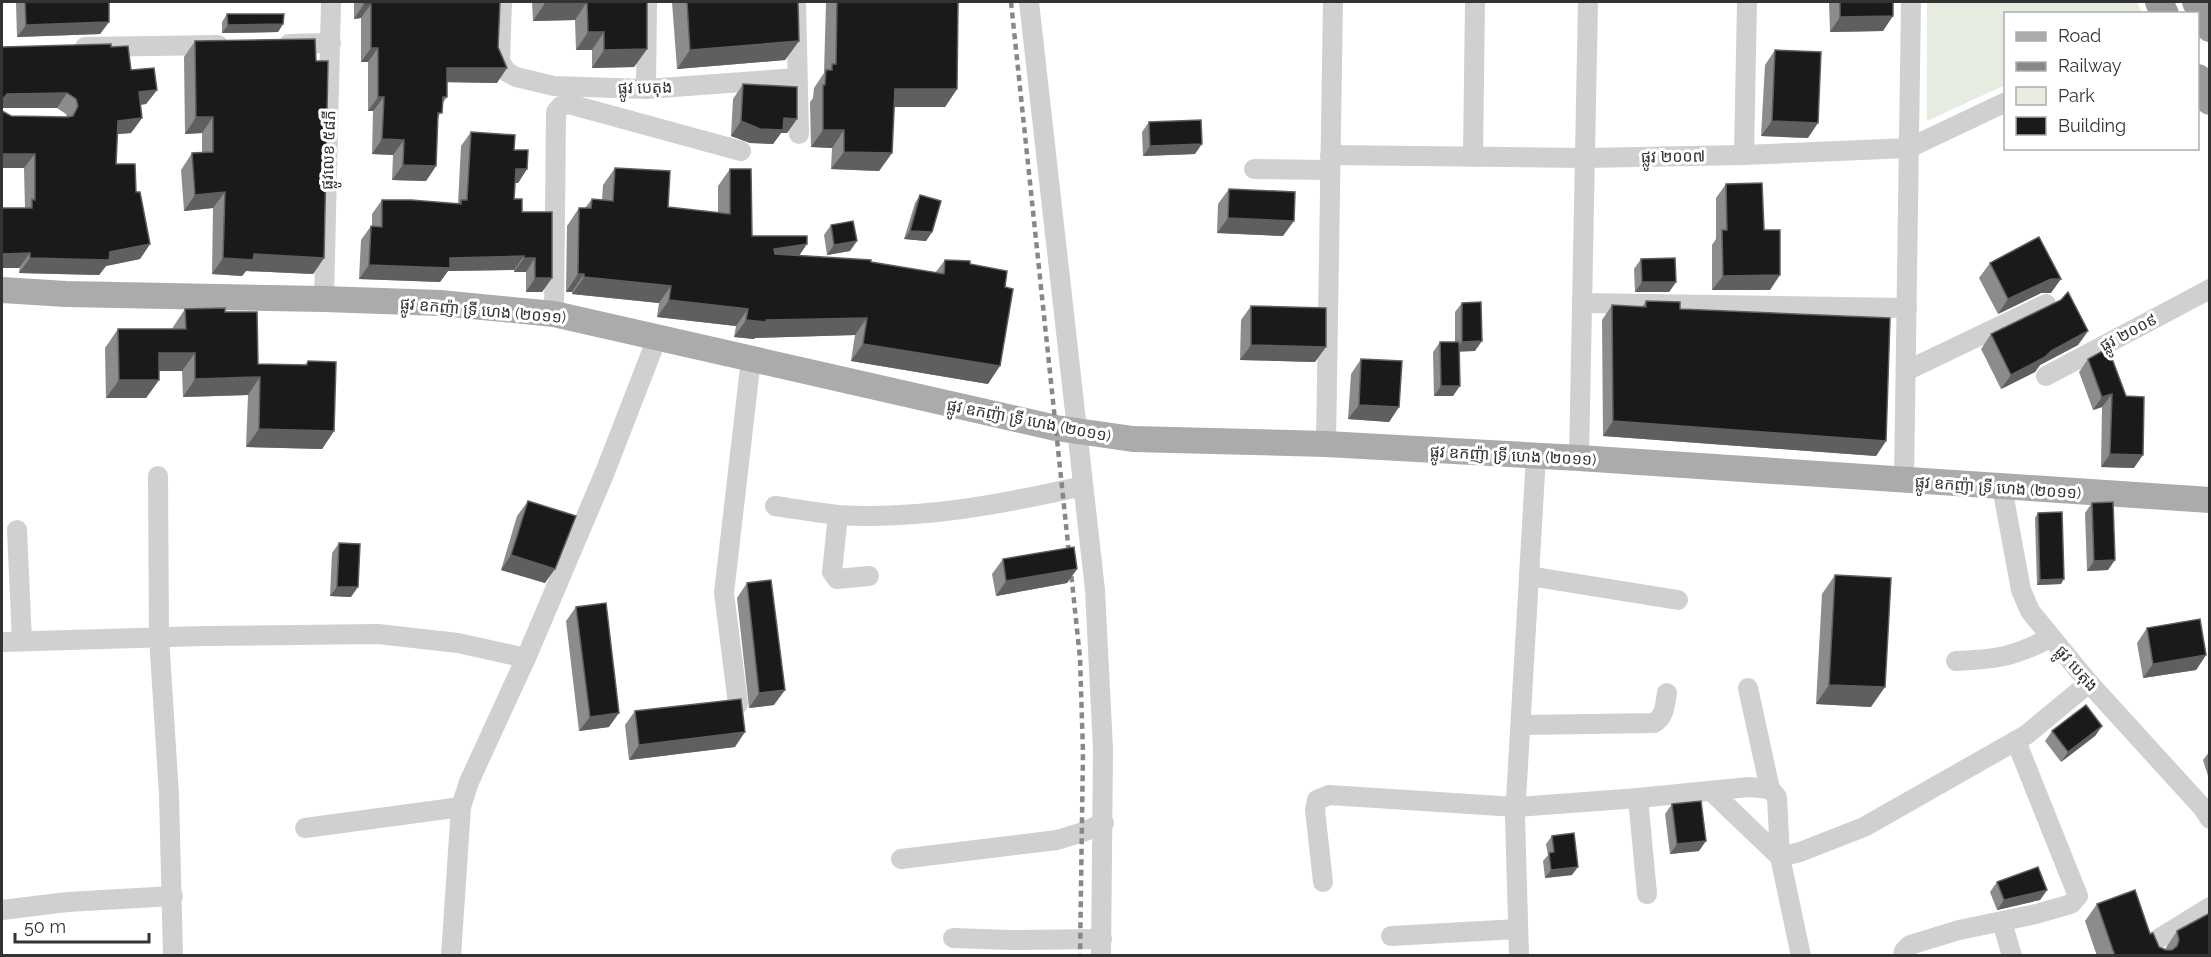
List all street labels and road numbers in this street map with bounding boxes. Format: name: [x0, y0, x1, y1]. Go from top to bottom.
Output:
street label: ផ្លូវ បេតុង: [618, 78, 673, 102]
street label: ផ្លូវលេខ ៥៨ភី: [317, 110, 344, 190]
street label: ផ្លូវ ២០០៧: [1641, 146, 1705, 171]
street label: ផ្លូវ ឧកញ៉ា ទ្រី ហេង (២០១១): [399, 293, 567, 332]
street label: ផ្លូវ ២០០៩: [2096, 310, 2162, 360]
street label: ផ្លូវ ឧកញ៉ា ទ្រី ហេង (២០១១): [944, 395, 1113, 450]
street label: ផ្លូវ ឧកញ៉ា ទ្រី ហេង (២០១១): [1429, 441, 1597, 474]
street label: ផ្លូវ ឧកញ៉ា ទ្រី ហេង (២០១១): [1914, 472, 2082, 508]
street label: ផ្លូវ បេតុង: [2048, 642, 2102, 698]

